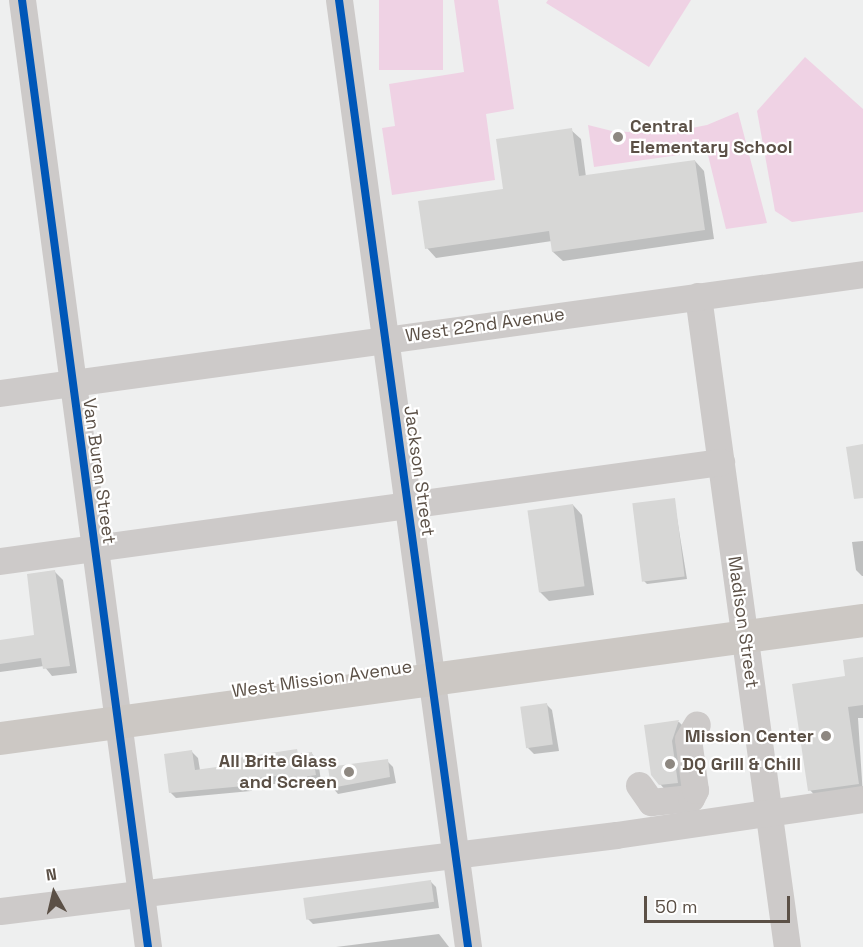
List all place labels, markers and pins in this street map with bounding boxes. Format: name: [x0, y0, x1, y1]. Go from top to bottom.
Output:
place label: Central Elementary School: [630, 116, 793, 158]
marker: Central Elementary School: [611, 130, 625, 144]
place label: Mission Center: [685, 725, 814, 747]
marker: Mission Center: [819, 729, 833, 743]
place label: All Brite Glass and Screen: [219, 751, 337, 794]
place label: DQ Grill & Chill: [682, 753, 801, 775]
marker: DQ Grill & Chill: [663, 757, 677, 771]
marker: All Brite Glass and Screen: [342, 765, 356, 779]

